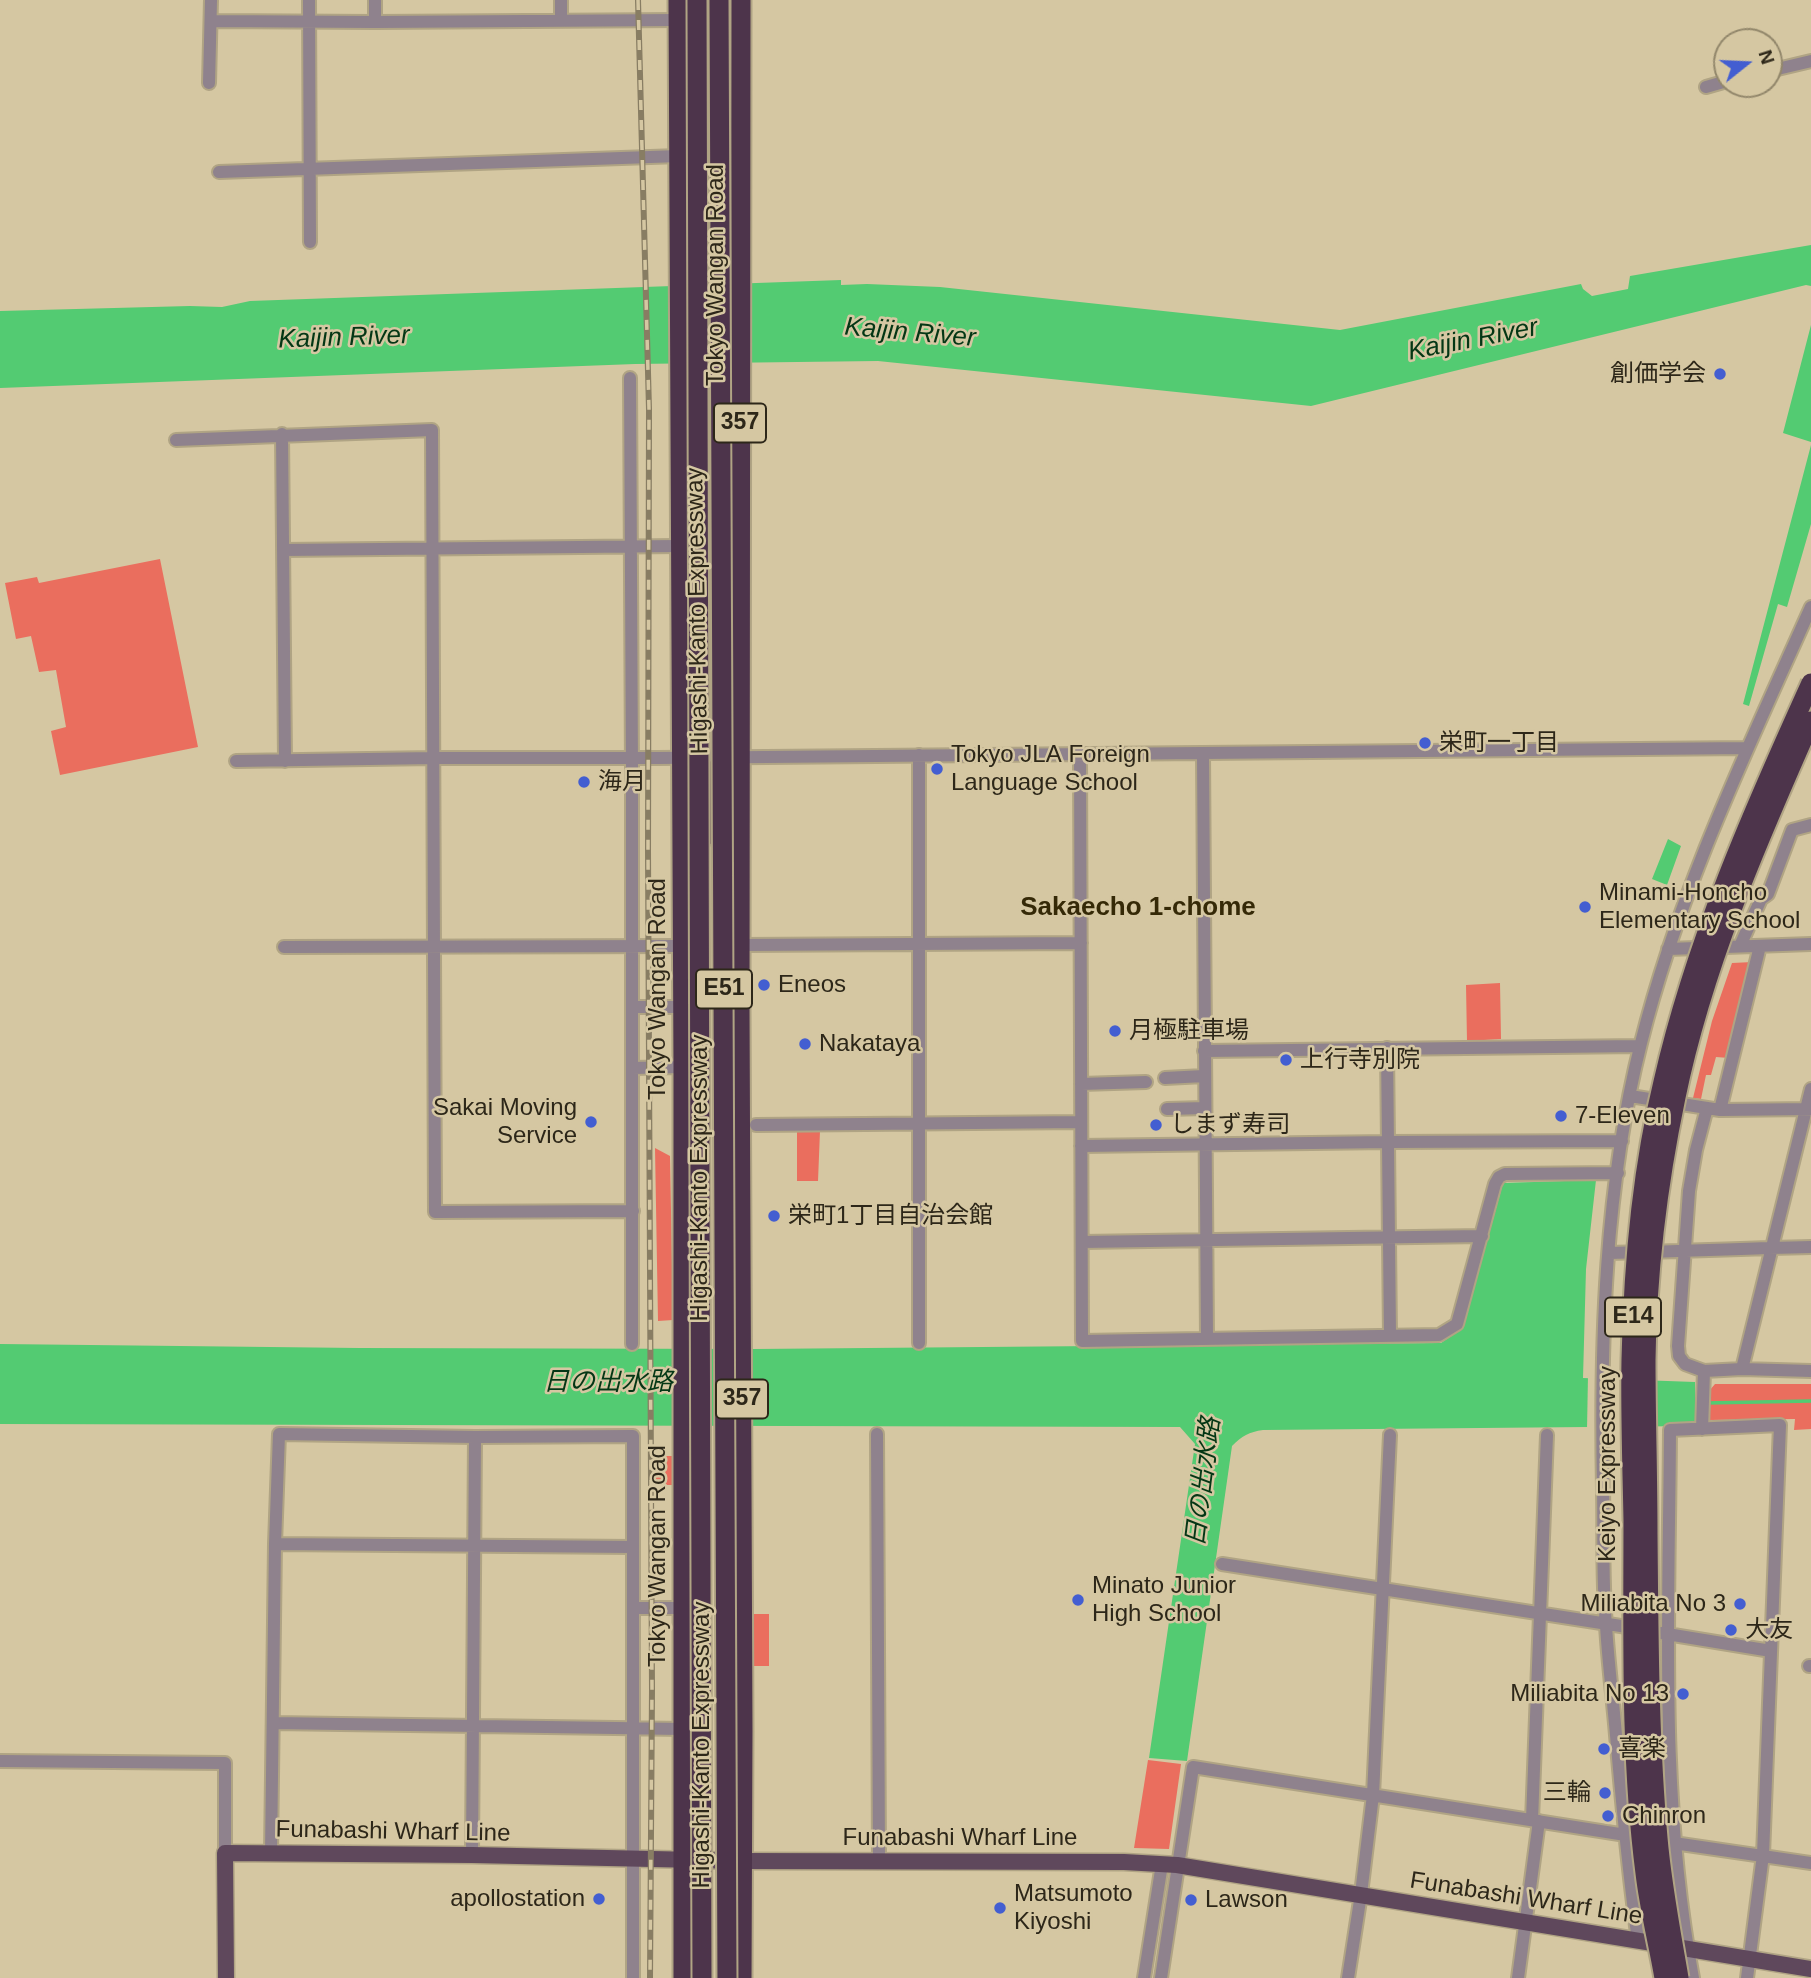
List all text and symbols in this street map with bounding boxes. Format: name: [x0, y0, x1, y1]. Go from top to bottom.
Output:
north arrow: [1713, 28, 1783, 98]
text: N: [1754, 47, 1779, 67]
street label: Tokyo Wangan Road: [702, 164, 730, 386]
water label: Kaijin River: [843, 312, 977, 354]
water label: Kaijin River: [1405, 312, 1541, 368]
water label: Kaijin River: [278, 320, 410, 356]
place label: 創価学会: [1610, 360, 1706, 388]
marker: 創価学会: [1712, 366, 1728, 382]
road number: 357: [714, 404, 766, 442]
street label: Higashi-Kanto Expressway: [681, 467, 715, 755]
place label: 栄町一丁目: [1439, 729, 1559, 757]
marker: 栄町一丁目: [1417, 735, 1433, 751]
place label: Tokyo JLA Foreign Language School: [951, 741, 1150, 797]
marker: Tokyo JLA Foreign Language School: [929, 761, 945, 777]
place label: 海月: [598, 768, 646, 796]
marker: 海月: [576, 774, 592, 790]
street label: Tokyo Wangan Road: [644, 878, 672, 1100]
place label: Minami-Honcho Elementary School: [1599, 879, 1800, 935]
district label: Sakaecho 1-chome: [1020, 892, 1256, 924]
marker: Minami-Honcho Elementary School: [1577, 899, 1593, 915]
road number: E51: [696, 970, 752, 1008]
place label: Eneos: [778, 971, 846, 999]
marker: Eneos: [756, 977, 772, 993]
place label: 月極駐車場: [1129, 1017, 1249, 1045]
marker: 月極駐車場: [1107, 1023, 1123, 1039]
place label: Nakataya: [819, 1030, 920, 1058]
street label: Higashi-Kanto Expressway: [686, 1035, 714, 1321]
marker: Nakataya: [797, 1036, 813, 1052]
place label: 上行寺別院: [1300, 1046, 1420, 1074]
marker: 上行寺別院: [1278, 1052, 1294, 1068]
place label: Sakai Moving Service: [433, 1094, 577, 1150]
place label: 7-Eleven: [1575, 1102, 1670, 1130]
marker: 7-Eleven: [1553, 1108, 1569, 1124]
place label: しまず寿司: [1170, 1111, 1290, 1139]
marker: Sakai Moving Service: [583, 1114, 599, 1130]
marker: しまず寿司: [1148, 1117, 1164, 1133]
place label: 栄町1丁目自治会館: [788, 1202, 993, 1230]
marker: 栄町1丁目自治会館: [766, 1208, 782, 1224]
road number: E14: [1605, 1298, 1661, 1336]
street label: Keiyo Expressway: [1594, 1366, 1622, 1562]
water label: 日の出水路: [543, 1367, 673, 1399]
road number: 357: [716, 1380, 768, 1418]
water label: 日の出水路: [1181, 1416, 1227, 1548]
street label: Tokyo Wangan Road: [644, 1445, 672, 1667]
place label: Minato Junior High School: [1092, 1572, 1236, 1628]
place label: Miliabita No 3: [1581, 1590, 1726, 1618]
marker: Minato Junior High School: [1070, 1592, 1086, 1608]
marker: Miliabita No 3: [1732, 1596, 1748, 1612]
street label: Higashi-Kanto Expressway: [688, 1602, 716, 1888]
place label: 大友: [1745, 1616, 1793, 1644]
marker: 大友: [1723, 1622, 1739, 1638]
place label: Miliabita No 13: [1510, 1680, 1669, 1708]
marker: Miliabita No 13: [1675, 1686, 1691, 1702]
place label: 喜楽: [1618, 1735, 1666, 1763]
marker: 喜楽: [1596, 1741, 1612, 1757]
place label: 三輪: [1543, 1779, 1591, 1807]
marker: 三輪: [1597, 1785, 1613, 1801]
place label: Chinron: [1622, 1802, 1706, 1830]
marker: Chinron: [1600, 1808, 1616, 1824]
street label: Funabashi Wharf Line: [275, 1816, 511, 1848]
street label: Funabashi Wharf Line: [843, 1824, 1077, 1852]
street label: Funabashi Wharf Line: [1408, 1866, 1644, 1932]
place label: Matsumoto Kiyoshi: [1014, 1880, 1133, 1936]
place label: apollostation: [450, 1885, 585, 1913]
place label: Lawson: [1205, 1886, 1288, 1914]
marker: apollostation: [591, 1891, 607, 1907]
marker: Lawson: [1183, 1892, 1199, 1908]
marker: Matsumoto Kiyoshi: [992, 1900, 1008, 1916]

